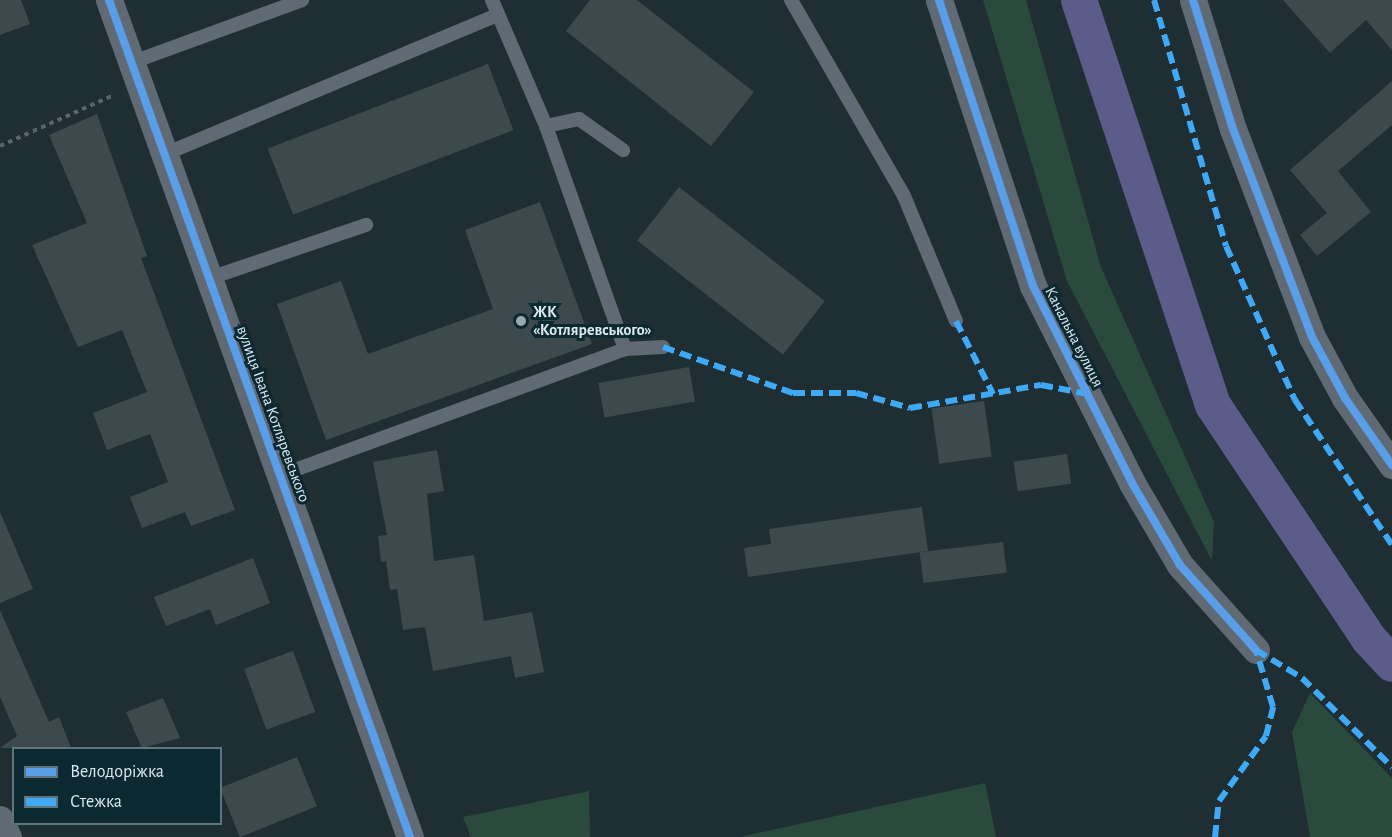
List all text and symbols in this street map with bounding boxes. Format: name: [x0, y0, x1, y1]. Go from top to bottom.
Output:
street label: Канальна вулиця: [1040, 284, 1108, 390]
place label: ЖК «Котляревського»: [533, 302, 652, 340]
marker: ЖК «Котляревського»: [514, 314, 528, 328]
street label: вулиця Івана Котляревського: [232, 323, 314, 505]
legend: [12, 747, 222, 825]
text: Велодоріжка: [70, 763, 164, 781]
text: Стежка: [70, 793, 122, 811]

